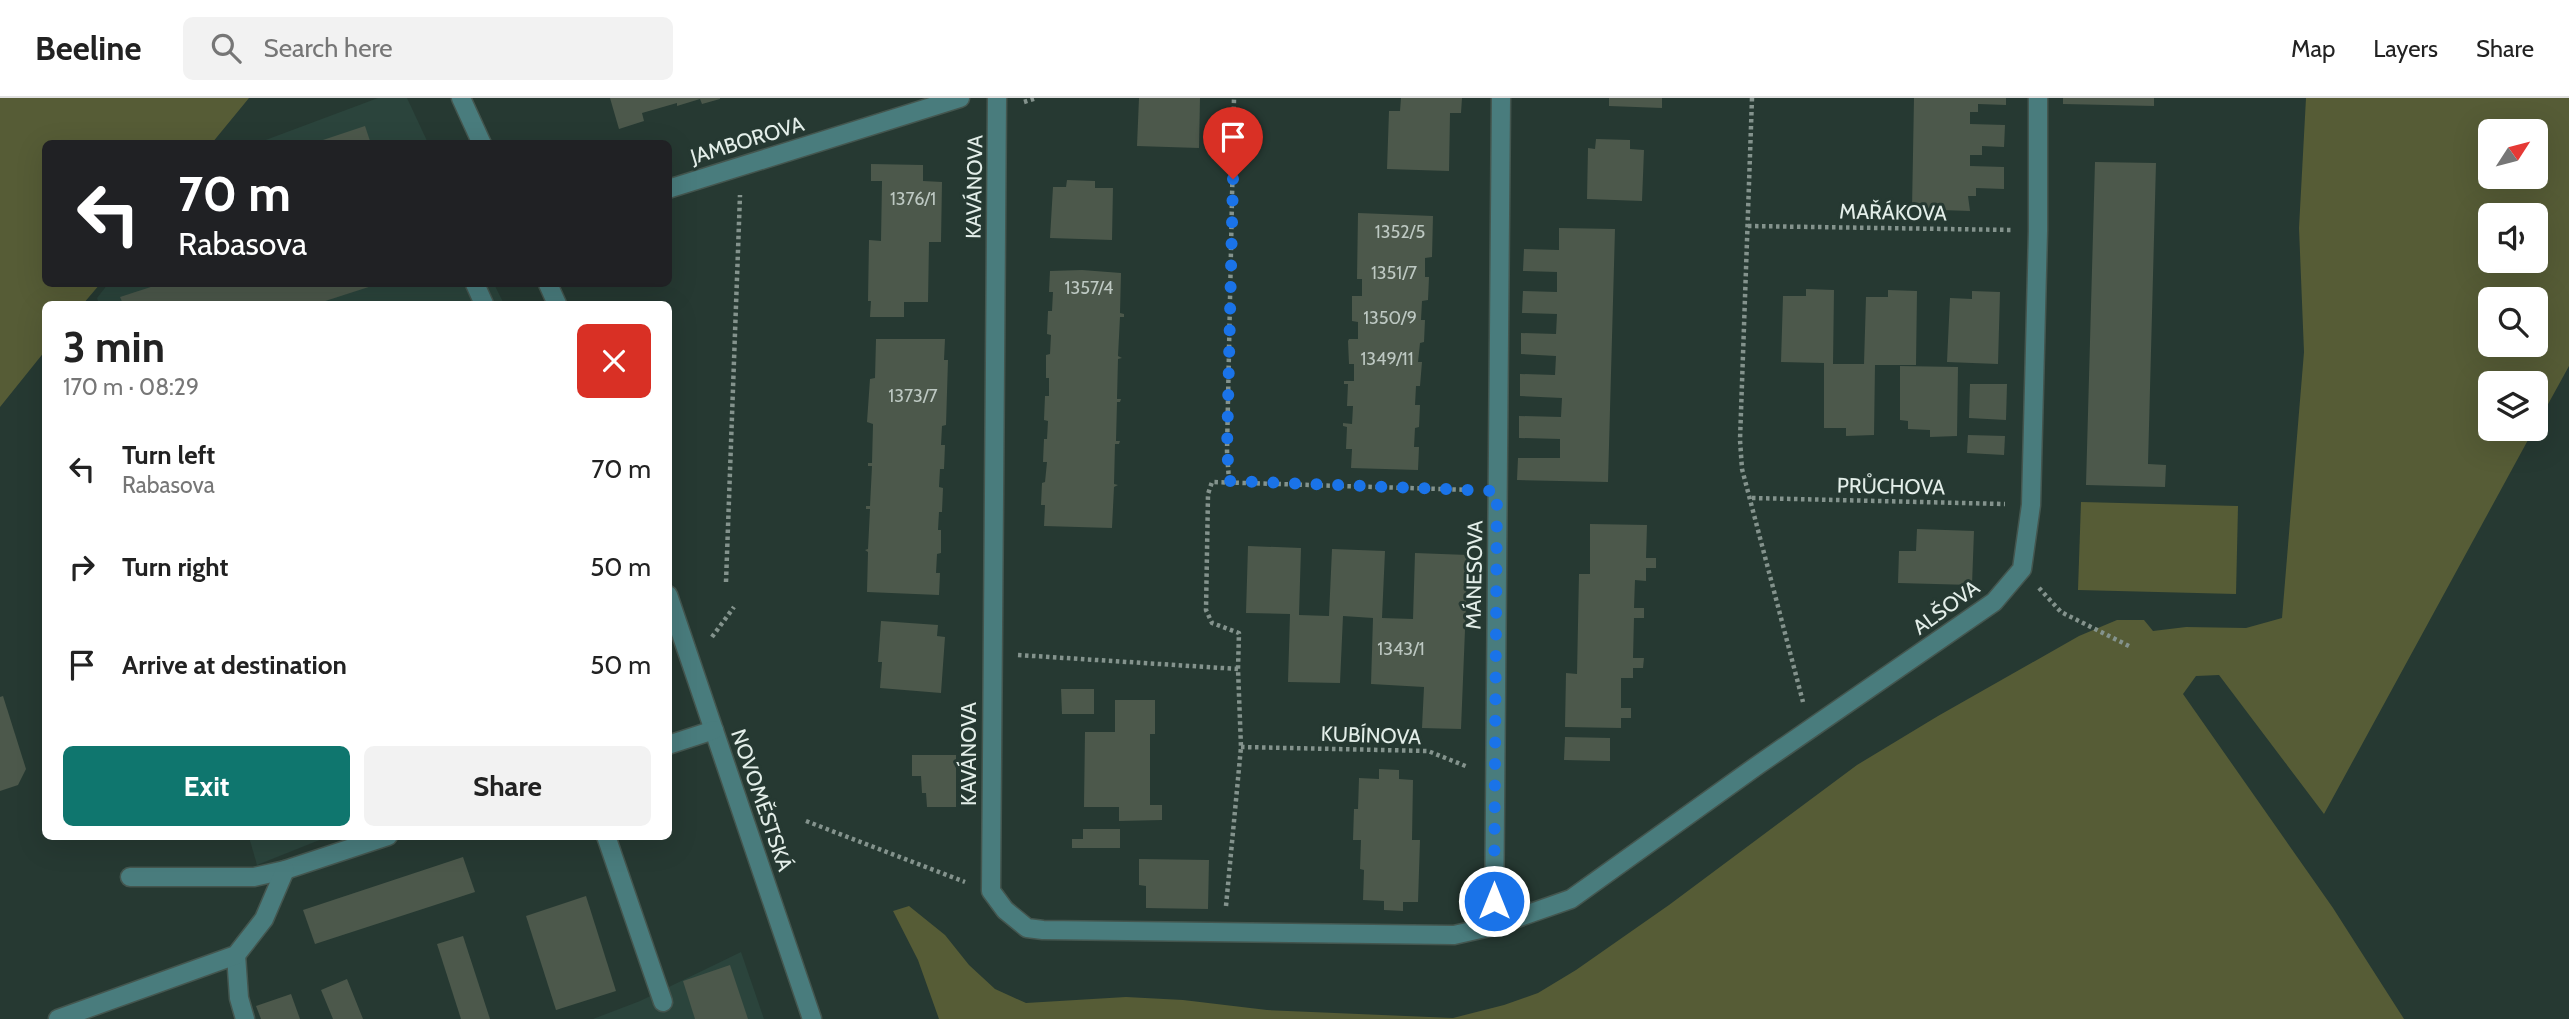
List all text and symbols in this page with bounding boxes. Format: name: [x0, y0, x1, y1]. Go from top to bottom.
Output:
search box: [183, 17, 673, 80]
text: Beeline: [35, 28, 141, 68]
icon: search: [207, 29, 245, 67]
text: Search here: [263, 32, 393, 64]
text: Map: [2291, 34, 2335, 63]
text: Layers: [2373, 34, 2438, 63]
text: Share: [2476, 34, 2534, 63]
pin: [1203, 107, 1263, 179]
street label: JAMBOROVA: [686, 111, 807, 169]
icon: arrive: [1214, 118, 1252, 156]
north arrow: [2478, 119, 2548, 189]
map controls: [2478, 119, 2548, 441]
street label: KAVÁNOVA: [961, 135, 987, 239]
text: 70 m: [178, 164, 291, 223]
icon: left: [63, 168, 154, 259]
house number: 1376/1: [890, 188, 936, 210]
street label: MAŘÁKOVA: [1839, 198, 1947, 225]
button: sound: [2478, 203, 2548, 273]
house number: 1352/5: [1375, 221, 1425, 243]
text: Rabasova: [178, 224, 307, 263]
house number: 1351/7: [1371, 262, 1417, 284]
house number: 1357/4: [1065, 277, 1113, 299]
button: search: [2478, 287, 2548, 357]
house number: 1350/9: [1363, 307, 1417, 329]
text: 3 min: [63, 321, 165, 373]
button: close: [577, 324, 651, 398]
house number: 1349/11: [1360, 348, 1414, 370]
button: layers: [2478, 371, 2548, 441]
text: 170 m · 08:29: [63, 373, 199, 401]
house number: 1373/7: [888, 385, 938, 407]
text: Turn left: [122, 439, 215, 471]
icon: left: [63, 450, 101, 488]
text: 70 m: [591, 453, 651, 485]
text: Rabasova: [122, 471, 215, 499]
street label: PRŮCHOVA: [1837, 472, 1945, 499]
street label: MÁNESOVA: [1461, 520, 1487, 630]
icon: right: [63, 548, 101, 586]
text: Turn right: [122, 551, 228, 583]
text: 50 m: [590, 551, 651, 583]
street label: ALŠOVA: [1908, 574, 1984, 640]
house number: 1343/1: [1377, 638, 1425, 660]
icon: arrive: [63, 646, 101, 684]
text: Arrive at destination: [122, 649, 347, 681]
text: 50 m: [590, 649, 651, 681]
street label: KAVÁNOVA: [956, 702, 981, 806]
street label: KUBÍNOVA: [1320, 721, 1422, 749]
street label: NOVOMĚSTSKÁ: [726, 725, 799, 874]
button: Exit: [63, 746, 350, 826]
button: Share: [364, 746, 651, 826]
position arrow: [1457, 864, 1531, 938]

